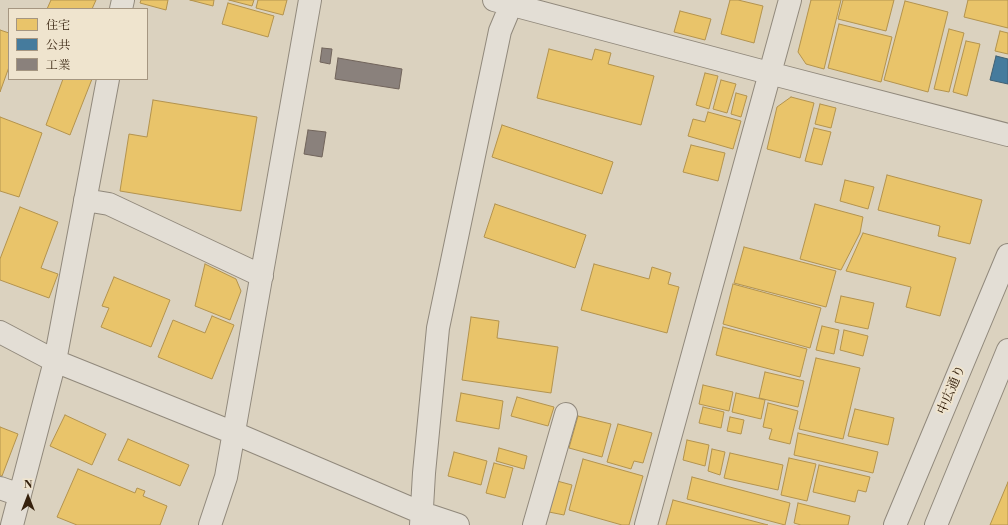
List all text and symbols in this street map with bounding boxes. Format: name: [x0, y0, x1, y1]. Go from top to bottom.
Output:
legend: [8, 8, 148, 80]
text: 住宅: [46, 18, 70, 33]
text: 公共: [46, 38, 70, 53]
text: 工業: [46, 58, 70, 73]
street label: 中広通り: [935, 363, 969, 417]
north arrow: [8, 477, 48, 517]
text: N: [24, 478, 32, 492]

